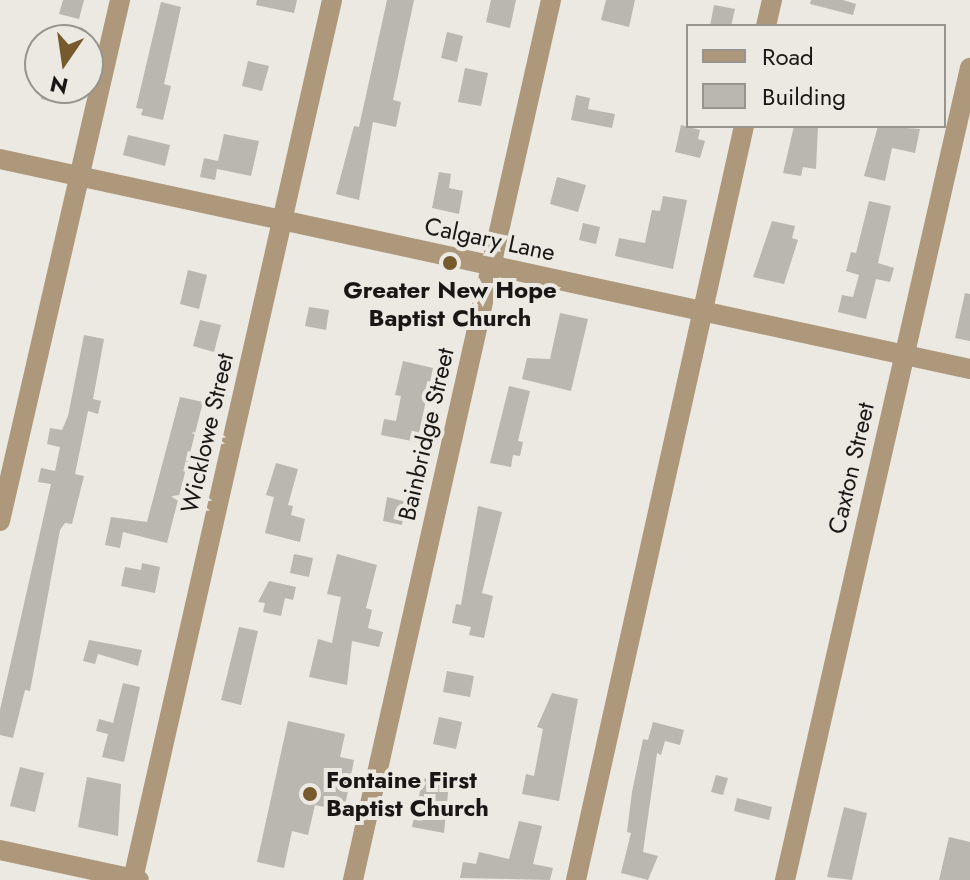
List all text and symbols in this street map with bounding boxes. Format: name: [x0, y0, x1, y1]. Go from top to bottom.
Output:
north arrow: [24, 24, 104, 104]
legend: [686, 24, 946, 128]
text: Road: [762, 39, 814, 74]
text: N: [47, 68, 71, 103]
text: Building: [762, 79, 846, 114]
street label: Calgary Lane: [422, 211, 558, 267]
marker: Greater New Hope Baptist Church: [441, 254, 459, 272]
place label: Greater New Hope Baptist Church: [343, 276, 557, 332]
street label: Bainbridge Street: [392, 345, 460, 523]
street label: Wicklowe Street: [175, 350, 239, 516]
street label: Caxton Street: [822, 399, 880, 537]
place label: Fontaine First Baptist Church: [326, 766, 489, 822]
marker: Fontaine First Baptist Church: [301, 785, 319, 803]

